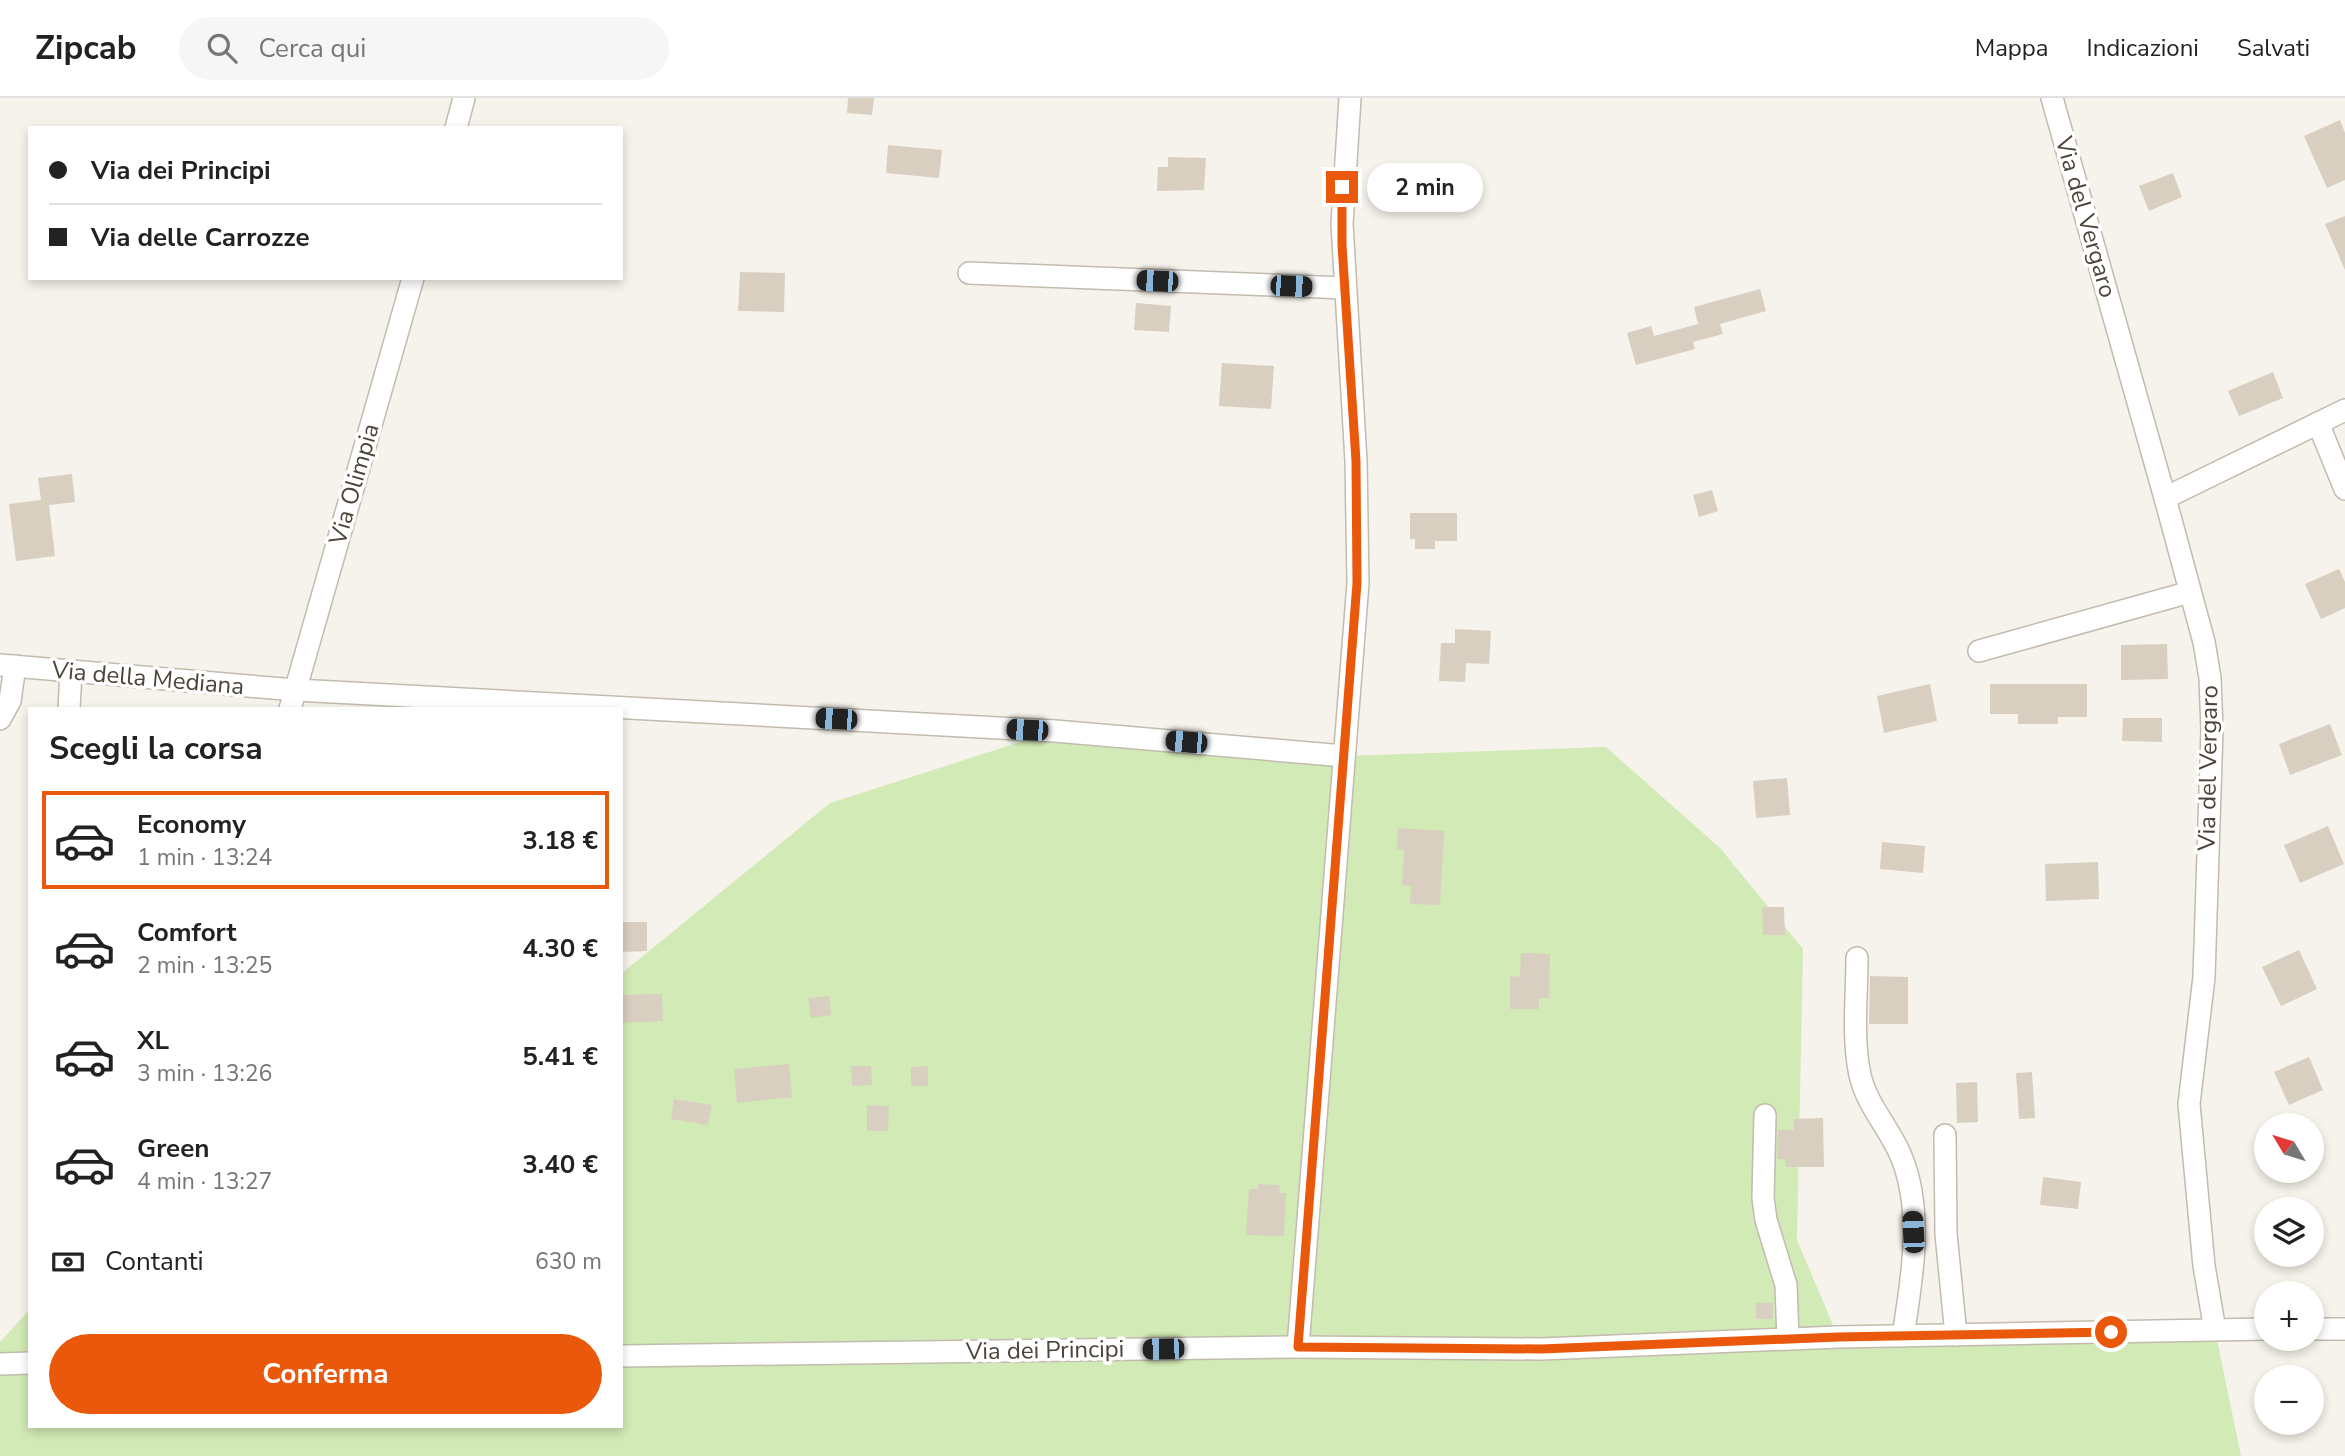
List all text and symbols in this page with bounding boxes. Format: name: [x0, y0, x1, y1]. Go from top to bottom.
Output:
search box: [179, 17, 669, 80]
text: Zipcab: [35, 26, 137, 71]
icon: search: [203, 29, 241, 67]
text: Cerca qui: [259, 31, 366, 66]
text: Mappa: [1975, 32, 2049, 64]
text: Indicazioni: [2087, 32, 2199, 64]
text: Salvati: [2237, 32, 2310, 64]
street label: Via del Vergaro: [2047, 132, 2124, 301]
text: Via dei Principi: [91, 153, 271, 188]
callout: 2 min: [1366, 162, 1482, 212]
route end: [1326, 171, 1358, 203]
text: 2 min: [1395, 172, 1455, 203]
text: Via delle Carrozze: [91, 220, 310, 255]
car: [1136, 270, 1179, 292]
car: [1270, 275, 1313, 297]
street label: Via Olimpia: [321, 420, 387, 549]
street label: Via della Mediana: [50, 654, 245, 702]
street label: Via del Vergaro: [2191, 685, 2225, 852]
car: [815, 707, 858, 731]
car: [1006, 718, 1049, 742]
text: Scegli la corsa: [49, 727, 263, 770]
car: [1165, 730, 1208, 754]
text: Economy: [137, 807, 246, 842]
icon: car: [53, 809, 116, 872]
text: 3.18 €: [522, 823, 598, 858]
text: 1 min · 13:24: [137, 842, 272, 873]
text: Comfort: [137, 915, 237, 950]
icon: car: [53, 917, 116, 980]
text: 4.30 €: [522, 931, 598, 966]
text: 2 min · 13:25: [137, 950, 272, 981]
text: XL: [137, 1023, 169, 1058]
icon: car: [53, 1025, 116, 1088]
text: 5.41 €: [522, 1039, 598, 1074]
text: 3 min · 13:26: [137, 1058, 272, 1089]
north arrow: [2254, 1113, 2324, 1183]
map controls: [2254, 1113, 2324, 1435]
text: Green: [137, 1131, 210, 1166]
icon: car: [53, 1133, 116, 1196]
text: 3.40 €: [522, 1147, 598, 1182]
text: 4 min · 13:27: [137, 1166, 272, 1197]
button: layers: [2254, 1197, 2324, 1267]
car: [1902, 1210, 1925, 1254]
icon: cash: [49, 1243, 87, 1281]
text: Contanti: [105, 1244, 204, 1279]
text: 630 m: [535, 1246, 602, 1277]
button: +: [2254, 1281, 2324, 1351]
route start: [2095, 1316, 2127, 1348]
street label: Via dei Principi: [964, 1333, 1125, 1367]
button: Conferma: [49, 1334, 602, 1414]
car: [1142, 1338, 1185, 1360]
button: −: [2254, 1365, 2324, 1435]

